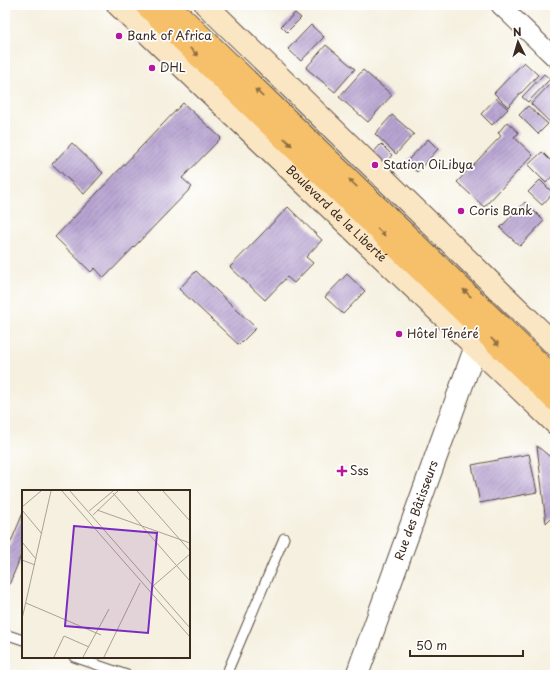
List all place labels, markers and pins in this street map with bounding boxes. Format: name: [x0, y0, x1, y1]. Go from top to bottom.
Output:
place label: Bank of Africa: [127, 26, 212, 44]
marker: Bank of Africa: [114, 31, 124, 41]
place label: DHL: [160, 58, 186, 76]
marker: DHL: [147, 63, 157, 73]
place label: Station OiLibya: [383, 155, 473, 173]
marker: Station OiLibya: [370, 160, 380, 170]
place label: Coris Bank: [469, 201, 533, 219]
marker: Coris Bank: [456, 206, 466, 216]
place label: Hôtel Ténéré: [407, 324, 479, 342]
marker: Hôtel Ténéré: [394, 329, 404, 339]
place label: Sss: [350, 461, 369, 479]
marker: Sss: [337, 466, 347, 476]

